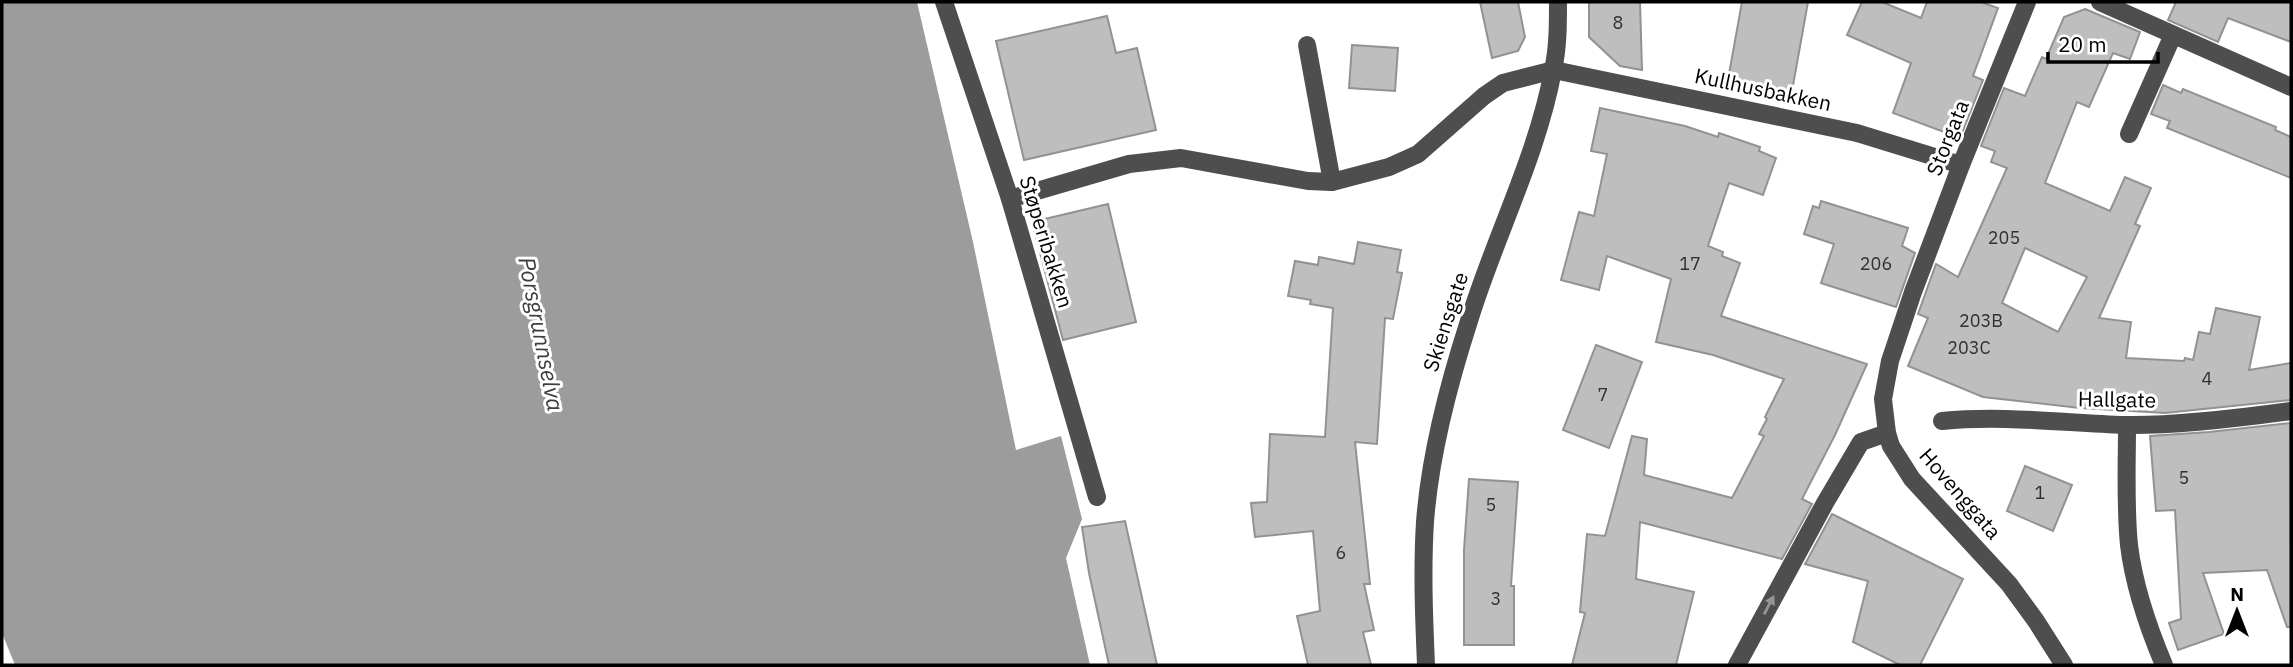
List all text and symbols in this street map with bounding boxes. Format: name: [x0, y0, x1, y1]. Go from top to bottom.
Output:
house number: 8: [1613, 11, 1623, 34]
scale bar: [2048, 21, 2158, 65]
text: 20 m: [2058, 30, 2107, 58]
street label: Kullhusbakken: [1692, 61, 1834, 117]
street label: Storgata: [1919, 96, 1975, 180]
street label: Støperibakken: [1014, 172, 1080, 311]
house number: 205: [1988, 226, 2020, 249]
house number: 17: [1679, 252, 1701, 275]
house number: 206: [1860, 252, 1892, 275]
water label: Porsgrunnselva: [512, 254, 572, 414]
street label: Skiensgate: [1416, 268, 1474, 375]
house number: 203B: [1959, 309, 2003, 332]
house number: 203C: [1947, 336, 1991, 359]
house number: 4: [2202, 367, 2213, 390]
house number: 7: [1598, 383, 1608, 406]
street label: Hallgate: [2078, 384, 2156, 414]
street label: Hovenggata: [1913, 442, 2008, 545]
house number: 5: [2179, 466, 2189, 489]
house number: 1: [2035, 481, 2045, 504]
house number: 5: [1486, 493, 1496, 516]
house number: 6: [1336, 541, 1346, 564]
north arrow: [2202, 576, 2272, 646]
text: N: [2230, 582, 2244, 606]
house number: 3: [1491, 587, 1501, 610]
one-way arrow: [1763, 595, 1775, 615]

